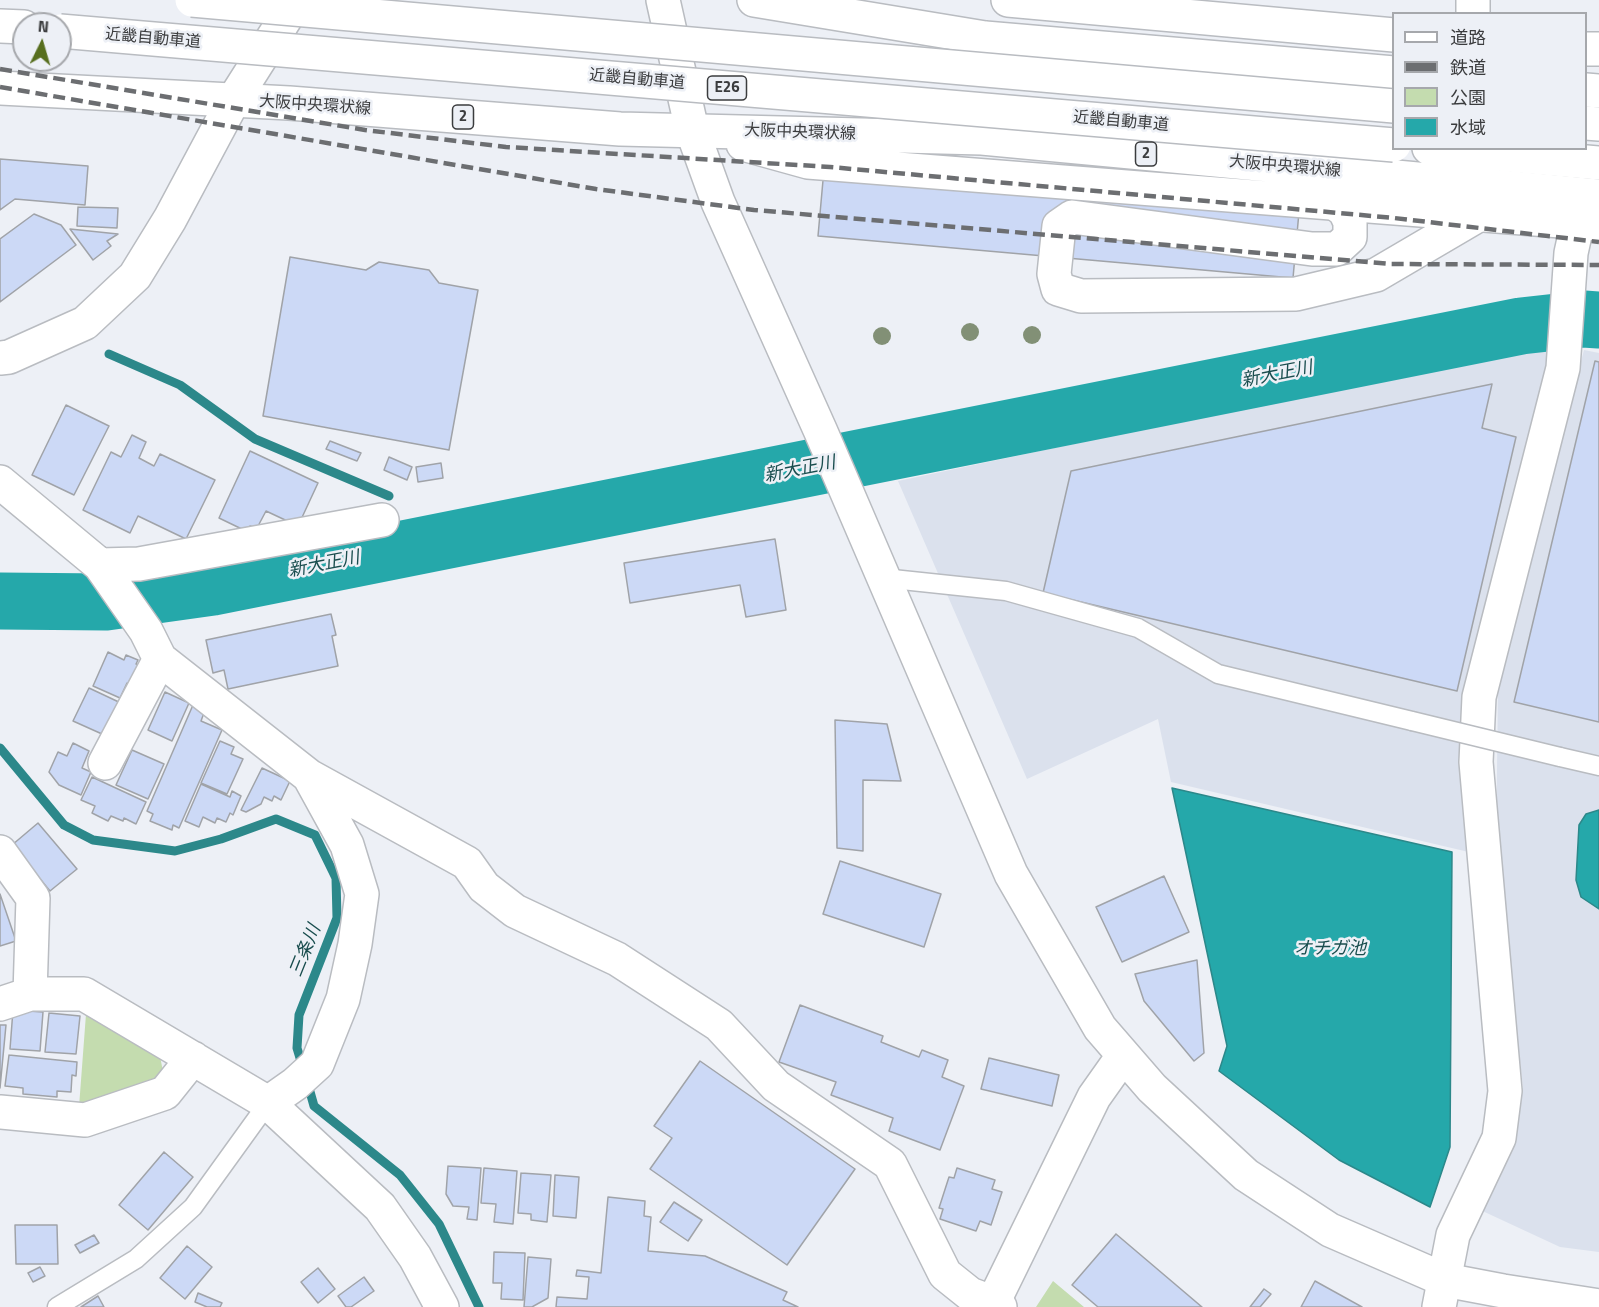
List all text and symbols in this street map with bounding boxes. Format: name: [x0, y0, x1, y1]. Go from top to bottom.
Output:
north arrow: [12, 12, 72, 72]
legend: [1392, 12, 1587, 150]
text: N: [37, 14, 50, 38]
text: 道路: [1450, 24, 1486, 51]
street label: 近畿自動車道: [104, 25, 202, 53]
text: 鉄道: [1450, 54, 1486, 81]
street label: 近畿自動車道: [588, 66, 686, 94]
road number: E26: [708, 76, 746, 100]
text: 公園: [1450, 84, 1486, 111]
street label: 大阪中央環状線: [258, 93, 372, 119]
road number: 2: [452, 105, 474, 129]
street label: 近畿自動車道: [1072, 108, 1170, 136]
text: 水域: [1450, 114, 1486, 141]
street label: 大阪中央環状線: [744, 121, 856, 145]
road number: 2: [1136, 142, 1156, 166]
street label: 大阪中央環状線: [1228, 153, 1342, 181]
water label: 新大正川: [1240, 358, 1314, 392]
water label: 新大正川: [763, 453, 837, 487]
water label: 新大正川: [287, 548, 361, 582]
water label: 三条川: [286, 922, 326, 980]
water label: オチガ池: [1294, 939, 1366, 961]

